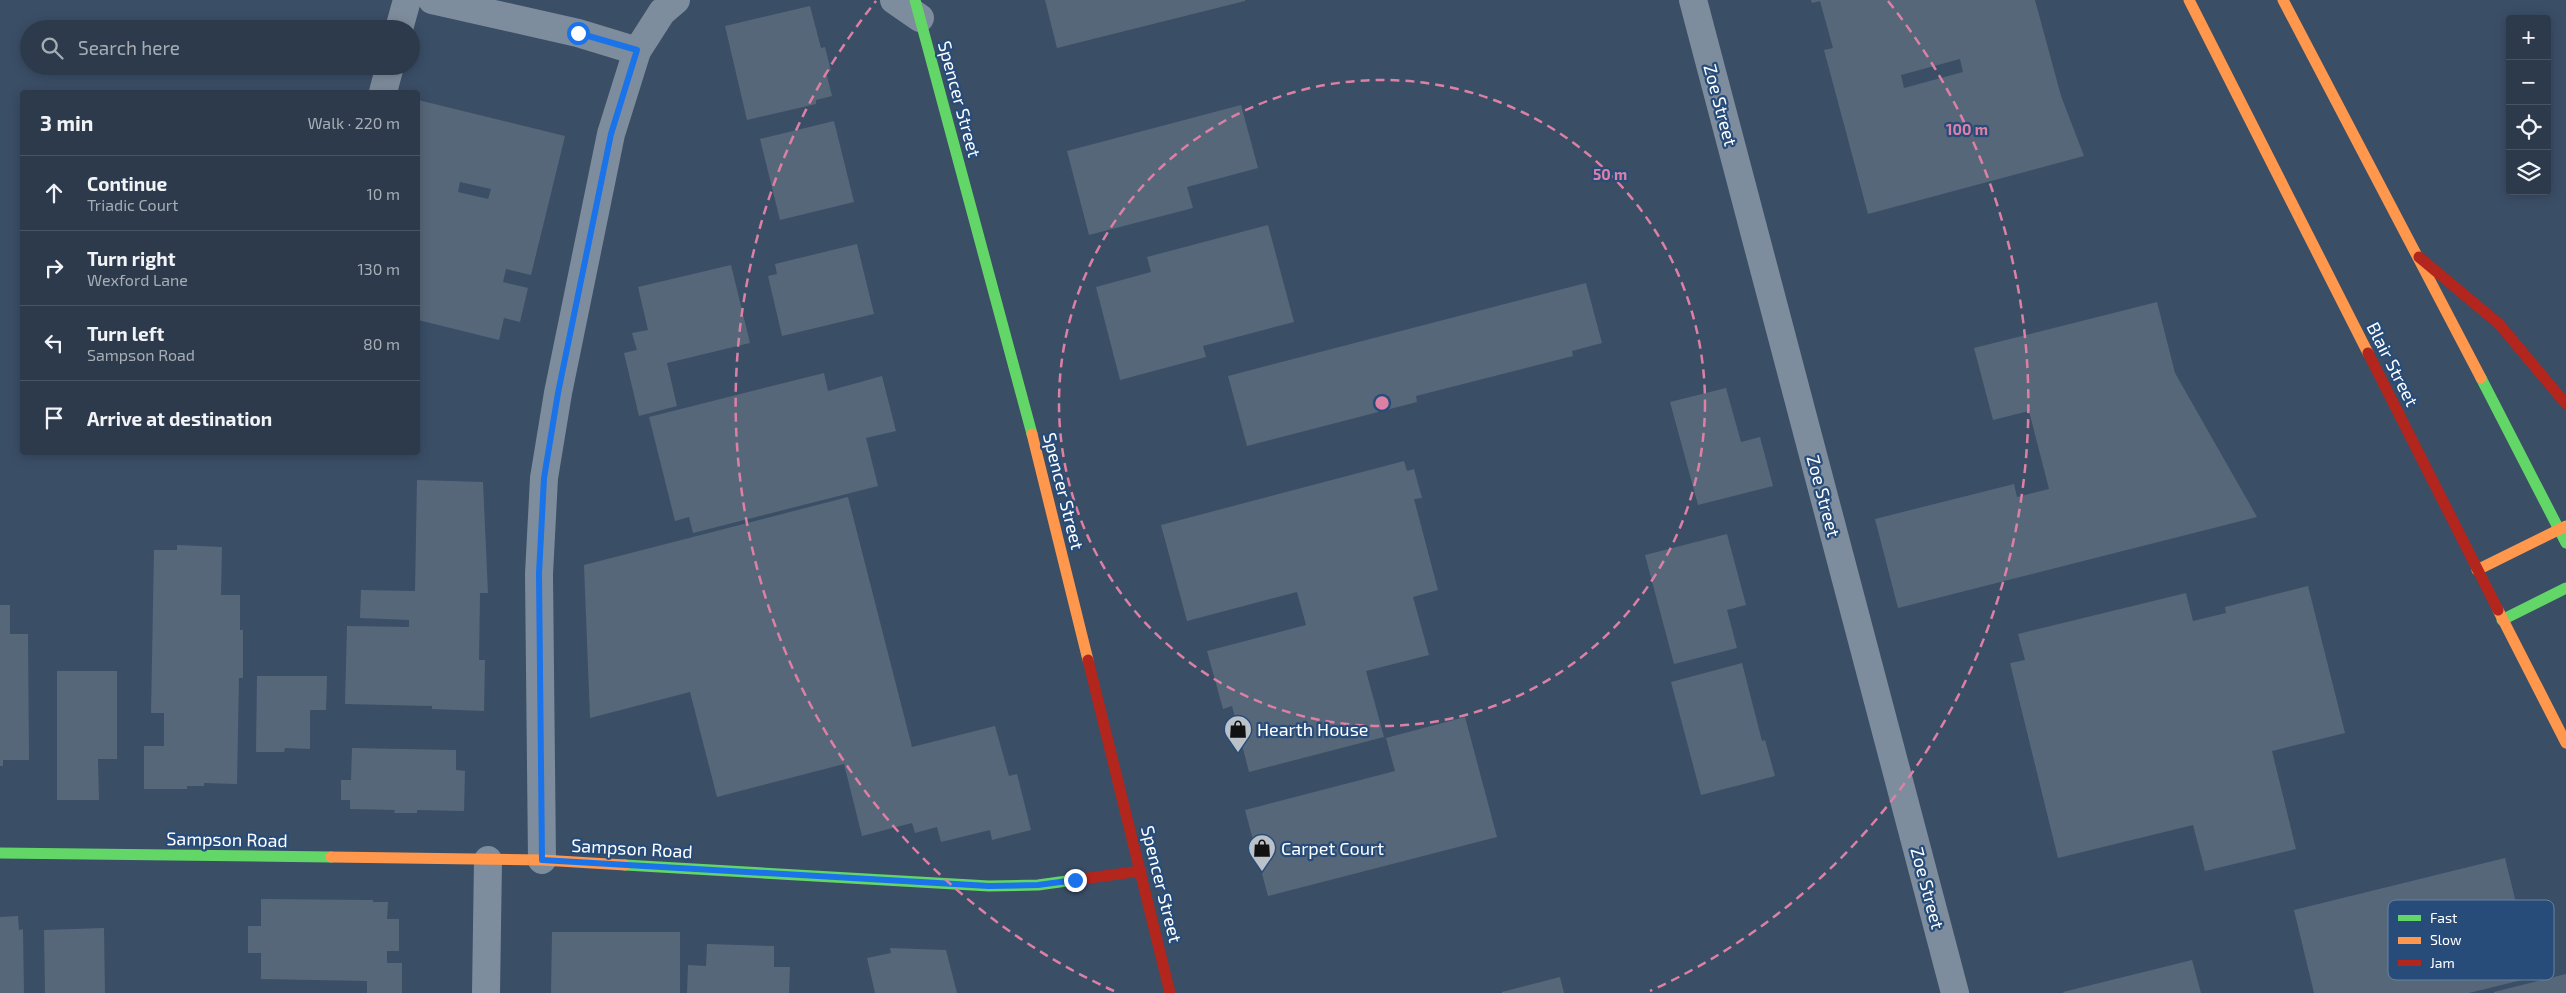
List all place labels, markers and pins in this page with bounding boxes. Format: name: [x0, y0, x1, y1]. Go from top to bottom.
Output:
centre of rings: [1373, 394, 1391, 412]
shop icon: Hearth House: [1223, 714, 1253, 753]
place label: Hearth House: [1257, 718, 1368, 740]
shop icon: Carpet Court: [1247, 833, 1277, 872]
place label: Carpet Court: [1281, 837, 1384, 859]

